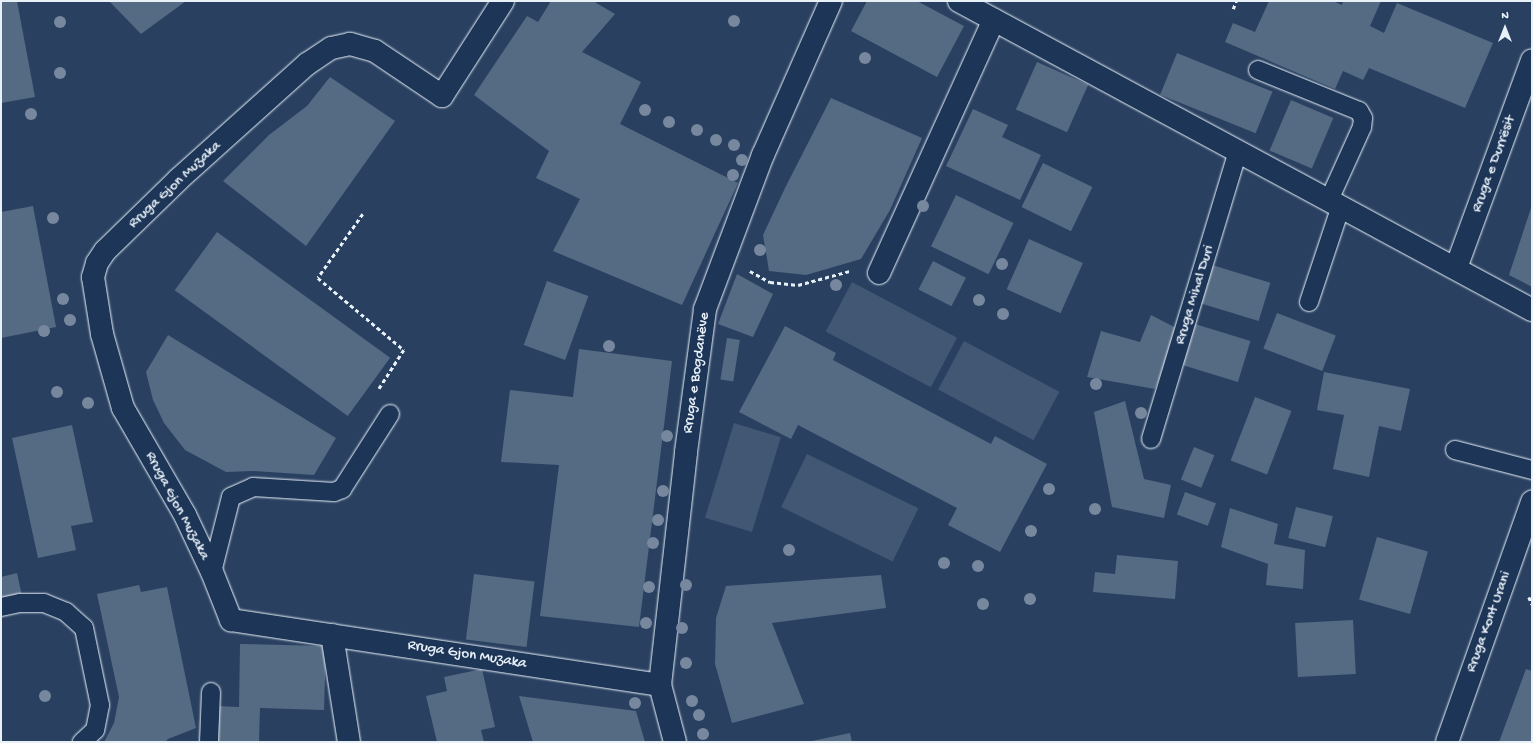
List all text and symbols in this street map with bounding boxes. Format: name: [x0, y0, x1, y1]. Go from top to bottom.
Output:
north arrow: [1485, 8, 1525, 48]
text: N: [1501, 10, 1509, 22]
street label: Rruga e Durrësit: [1468, 113, 1520, 215]
street label: Rruga Gjon Muzaka: [125, 137, 225, 233]
street label: Rruga Mihal Duri: [1171, 243, 1219, 347]
street label: Rruga e Bogdanëve: [680, 311, 714, 435]
street label: Rruga Gjon Muzaka: [141, 449, 213, 563]
street label: Rruga Kont Urani: [1462, 569, 1516, 675]
street label: Rruga Gjon Muzaka: [406, 637, 528, 673]

